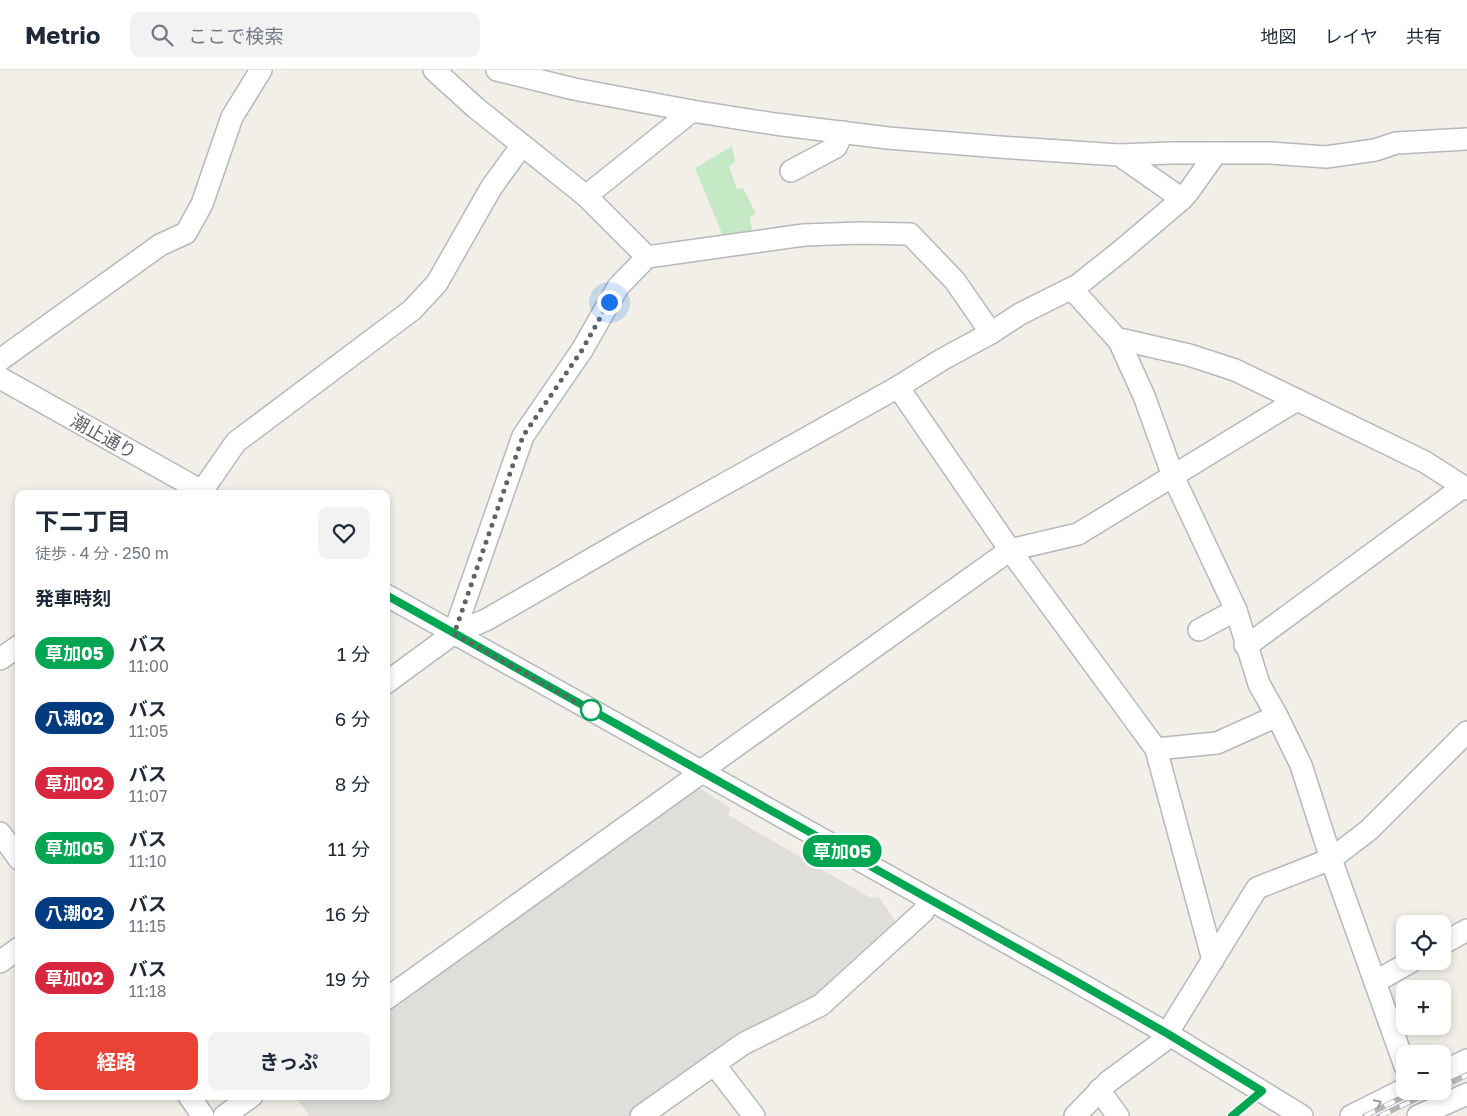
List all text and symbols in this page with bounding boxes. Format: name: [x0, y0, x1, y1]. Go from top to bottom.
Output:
search box: [130, 12, 480, 57]
text: Metrio: [25, 20, 100, 49]
icon: search: [148, 21, 176, 49]
text: ここで検索: [188, 24, 283, 47]
text: 地図: [1261, 25, 1297, 47]
text: レイヤ: [1325, 25, 1378, 47]
text: 共有: [1406, 25, 1442, 47]
your location: [597, 290, 622, 315]
street label: 潮止通り: [67, 409, 141, 463]
text: 下二丁目: [35, 506, 131, 535]
button: heart: [318, 507, 370, 559]
text: 徒歩 · 4 分 · 250 m: [35, 543, 169, 563]
text: 発車時刻: [35, 586, 111, 609]
text: バス: [129, 632, 167, 655]
text: 草加05: [45, 642, 104, 664]
text: 1 分: [337, 642, 370, 665]
text: 11:00: [129, 656, 169, 676]
text: バス: [129, 697, 167, 720]
unlabelled marker: [580, 699, 602, 721]
text: 八潮02: [45, 707, 104, 729]
text: 6 分: [335, 707, 370, 730]
text: 11:05: [129, 721, 168, 741]
text: バス: [129, 762, 167, 785]
text: 草加02: [45, 772, 104, 794]
text: 8 分: [335, 772, 370, 795]
text: 11:07: [129, 786, 167, 806]
text: バス: [129, 827, 167, 850]
line badge: 草加05: [807, 835, 877, 867]
text: 草加05: [45, 837, 104, 859]
text: 11 分: [328, 837, 370, 860]
text: 草加05: [813, 840, 871, 862]
text: 11:10: [129, 851, 167, 871]
text: バス: [129, 892, 167, 915]
text: 八潮02: [45, 902, 104, 924]
text: 16 分: [326, 902, 370, 925]
map controls: [1396, 915, 1451, 1100]
button: locate: [1396, 915, 1451, 970]
text: 11:15: [129, 916, 166, 936]
text: バス: [129, 957, 167, 980]
text: 草加02: [45, 967, 104, 989]
text: 19 分: [326, 967, 370, 990]
button: +: [1396, 980, 1451, 1035]
text: 11:18: [129, 981, 167, 1001]
button: 経路: [35, 1032, 198, 1090]
button: きっぷ: [208, 1032, 370, 1090]
button: −: [1396, 1045, 1451, 1100]
one-way arrow: [1373, 1099, 1382, 1109]

